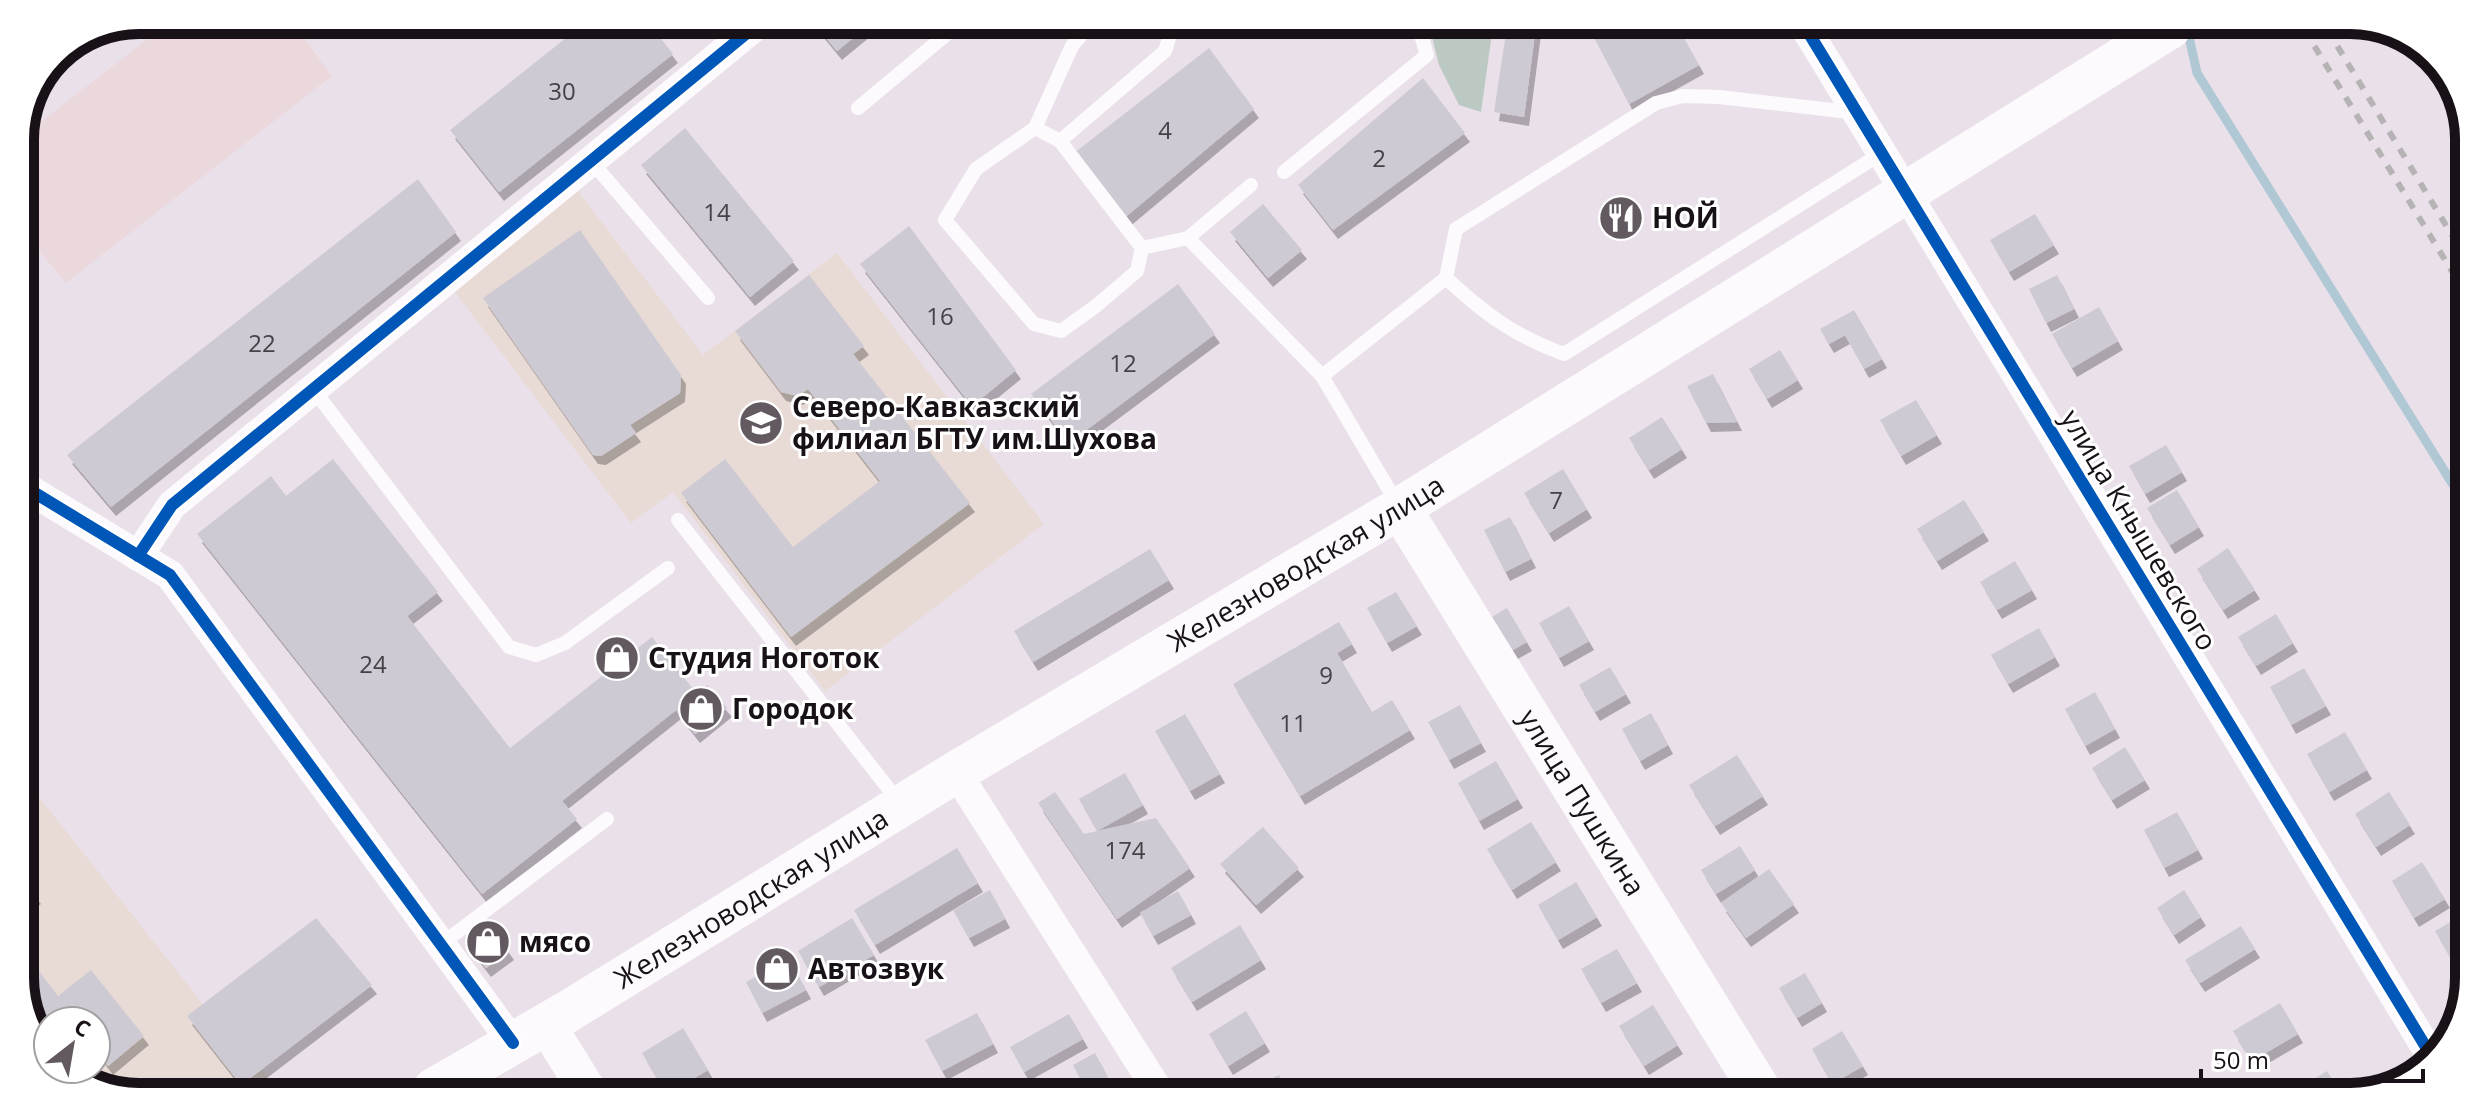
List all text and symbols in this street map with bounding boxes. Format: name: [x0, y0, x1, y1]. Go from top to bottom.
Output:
house number: 30: [548, 74, 576, 107]
house number: 4: [1158, 113, 1172, 146]
house number: 2: [1372, 141, 1386, 174]
restaurant icon: НОЙ: [1597, 194, 1645, 242]
house number: 14: [703, 195, 731, 228]
place label: НОЙ: [1652, 198, 1719, 236]
house number: 16: [926, 299, 954, 332]
house number: 22: [248, 326, 276, 359]
house number: 12: [1109, 346, 1137, 379]
place label: Северо-Кавказский филиал БГТУ им.Шухова: [792, 387, 1157, 457]
school or university icon: Северо-Кавказский филиал БГТУ им.Шухова: [737, 399, 785, 447]
street label: улица Кнышевского: [2053, 402, 2227, 657]
street label: Железноводская улица: [1160, 465, 1451, 660]
house number: 7: [1549, 483, 1563, 516]
shop icon: Студия Ноготок: [593, 634, 641, 682]
place label: Студия Ноготок: [648, 638, 880, 676]
house number: 24: [359, 647, 387, 680]
house number: 9: [1319, 658, 1333, 691]
shop icon: Городок: [677, 685, 725, 733]
place label: Городок: [732, 689, 854, 727]
street label: улица Пушкина: [1511, 701, 1655, 902]
house number: 11: [1279, 706, 1307, 739]
street label: Железноводская улица: [606, 799, 895, 997]
house number: 174: [1104, 833, 1146, 866]
shop icon: мясо: [464, 918, 512, 966]
place label: мясо: [519, 922, 591, 960]
shop icon: Автозвук: [753, 945, 801, 993]
place label: Автозвук: [808, 949, 945, 987]
north arrow: [32, 1005, 112, 1085]
text: С: [69, 1011, 97, 1043]
scale bar: [2201, 1033, 2423, 1083]
text: 50 m: [2213, 1043, 2269, 1076]

